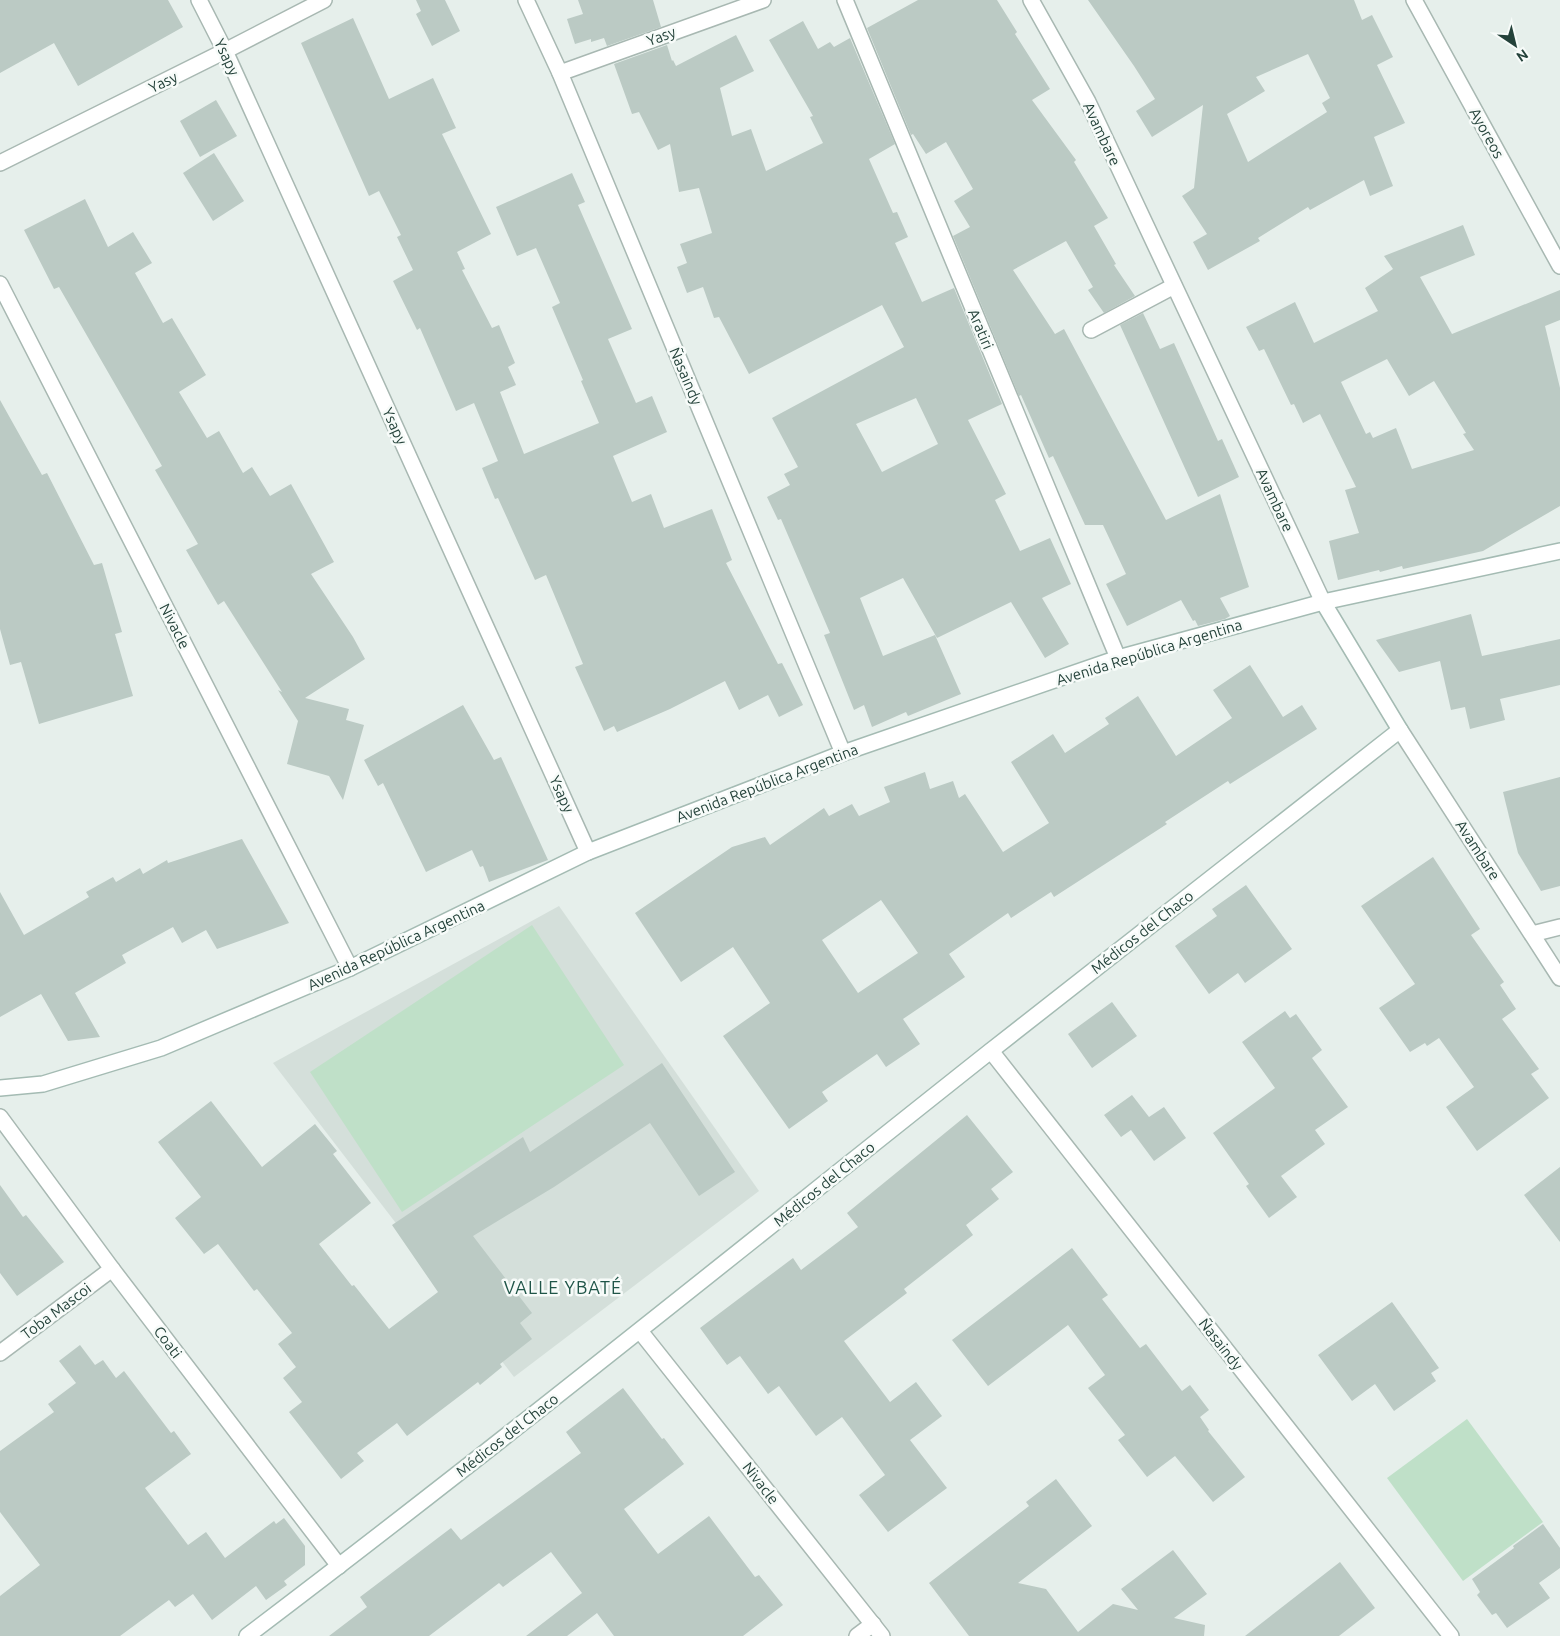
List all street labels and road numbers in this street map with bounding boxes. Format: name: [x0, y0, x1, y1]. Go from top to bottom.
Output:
street label: Yasy: [644, 23, 678, 49]
street label: Ysapy: [211, 36, 243, 78]
street label: Yasy: [146, 68, 180, 96]
street label: Avambare: [1080, 100, 1124, 168]
street label: Ayoreos: [1466, 105, 1508, 161]
street label: Aratiri: [965, 306, 997, 352]
street label: Ñasaindy: [666, 345, 706, 407]
street label: Ysapy: [379, 405, 411, 447]
street label: Avambare: [1253, 466, 1297, 534]
street label: Nivacle: [156, 601, 194, 651]
street label: Avenida República Argentina: [1054, 616, 1244, 688]
street label: Avenida República Argentina: [674, 740, 860, 826]
street label: Ysapy: [546, 773, 578, 815]
street label: Avambare: [1452, 817, 1504, 883]
street label: Médicos del Chaco: [1088, 887, 1196, 977]
street label: Avenida República Argentina: [305, 896, 487, 994]
street label: Médicos del Chaco: [770, 1138, 878, 1230]
street label: Toba Mascoi: [18, 1279, 94, 1343]
street label: Ñasaindy: [1196, 1315, 1246, 1373]
street label: Coati: [151, 1323, 185, 1361]
street label: Médicos del Chaco: [453, 1390, 561, 1480]
street label: Nivacle: [739, 1459, 783, 1507]

